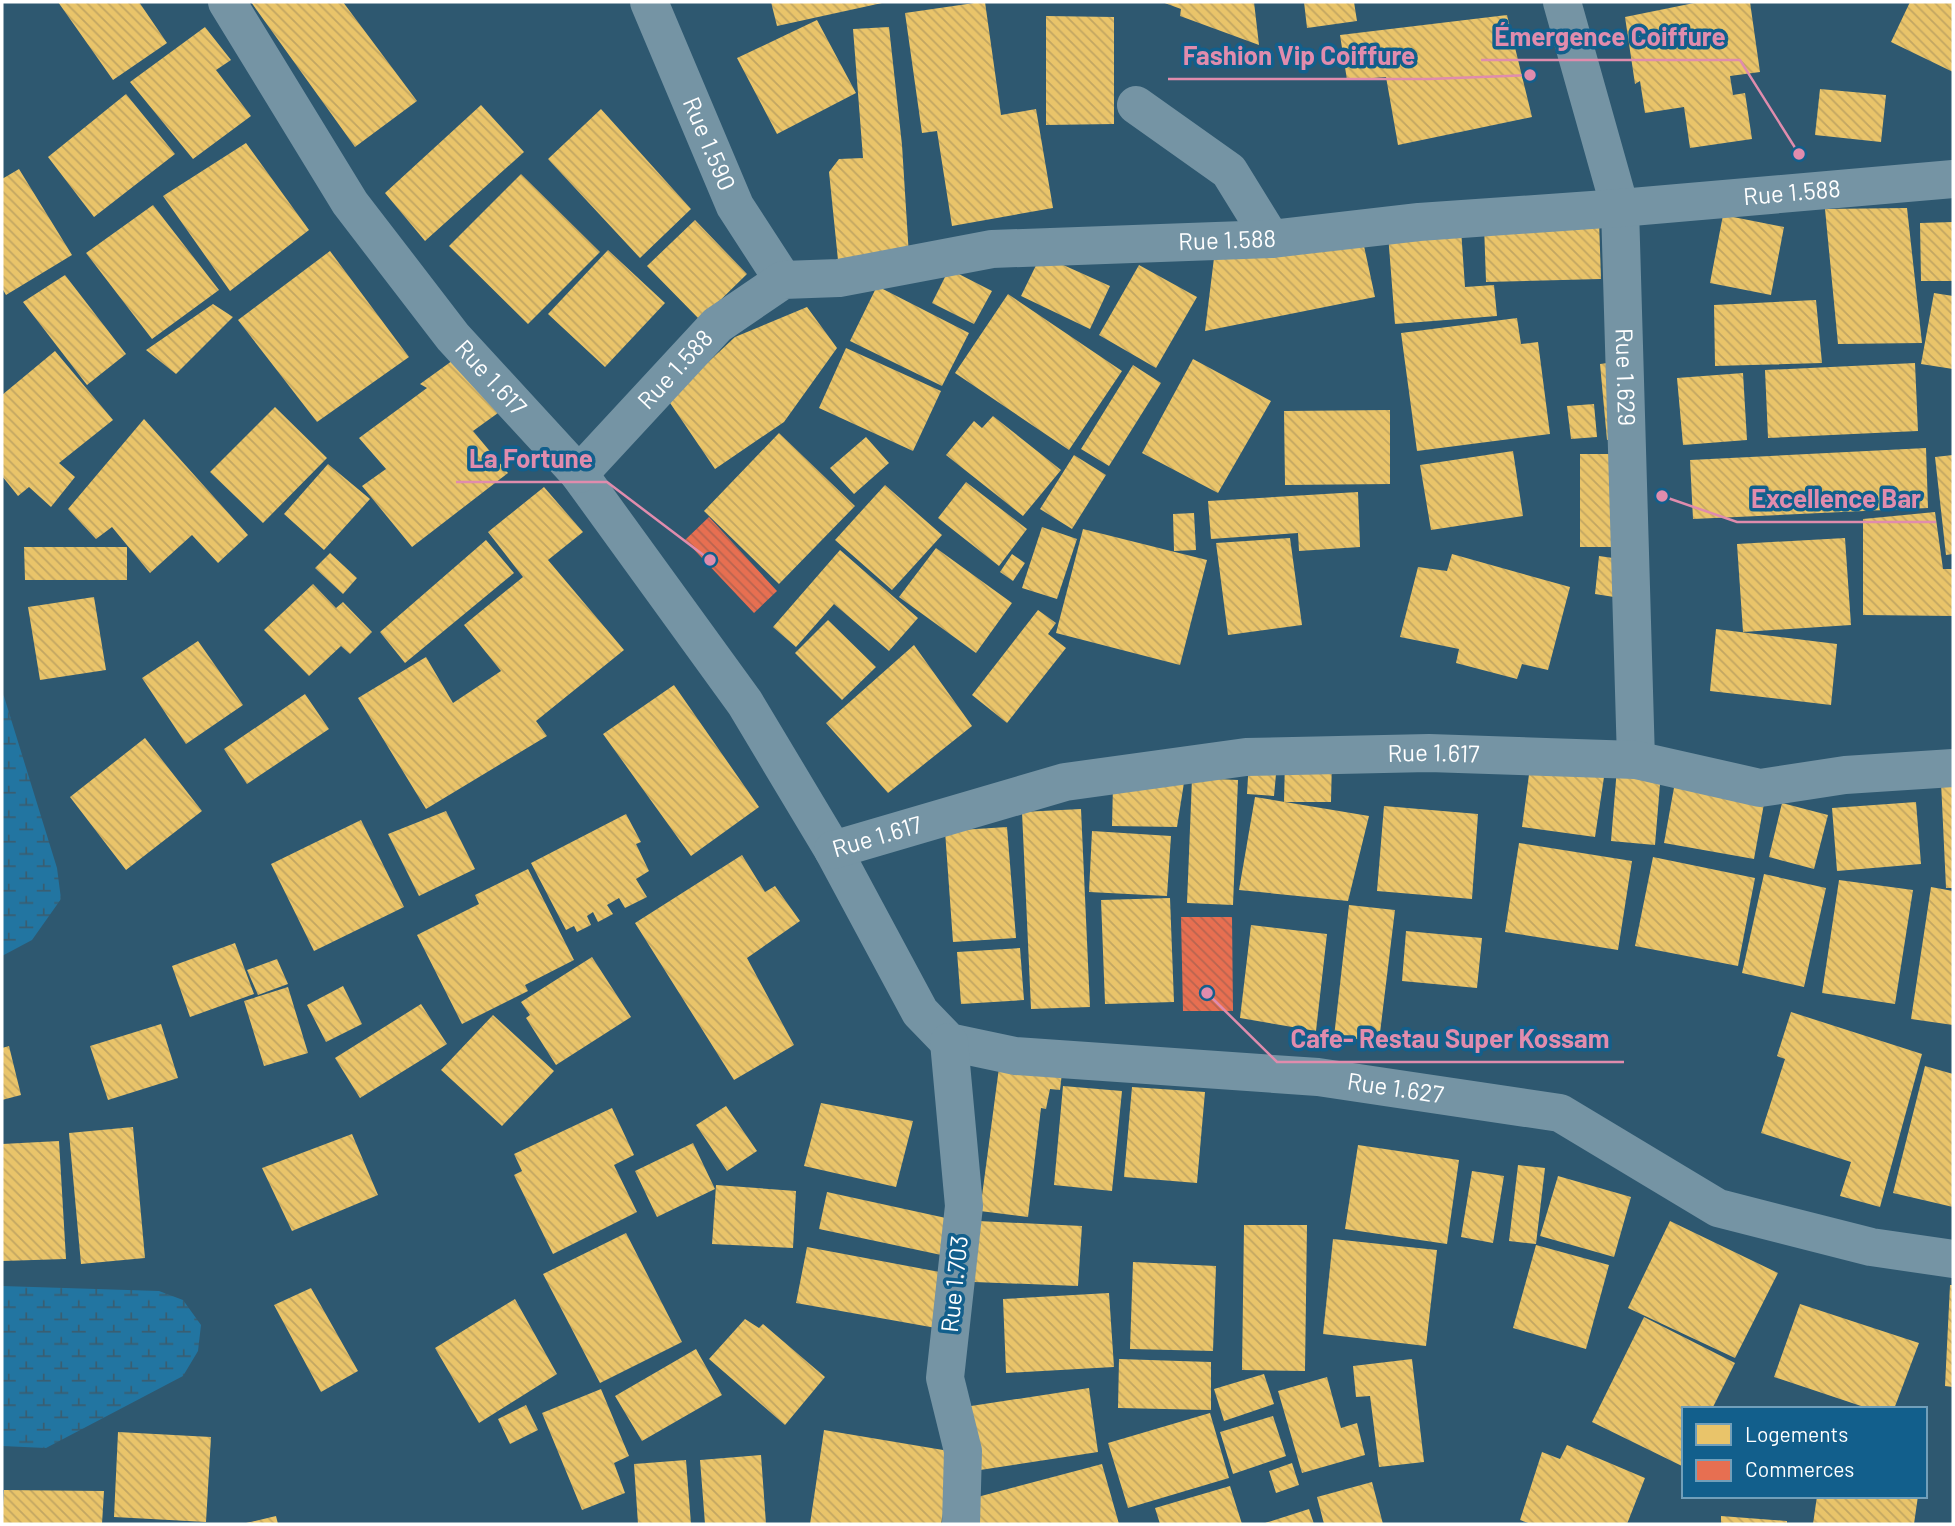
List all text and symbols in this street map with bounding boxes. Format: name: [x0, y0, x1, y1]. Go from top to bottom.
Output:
callout: Émergence Coiffure: [1481, 13, 1740, 60]
text: Émergence Coiffure: [1494, 20, 1726, 51]
callout: Fashion Vip Coiffure: [1168, 32, 1429, 79]
text: Fashion Vip Coiffure: [1183, 39, 1415, 70]
street label: Rue 1.590: [678, 92, 743, 194]
street label: Rue 1.588: [1742, 173, 1842, 210]
street label: Rue 1.588: [1178, 223, 1276, 255]
street label: Rue 1.588: [631, 323, 718, 414]
street label: Rue 1.629: [1610, 327, 1642, 426]
street label: Rue 1.617: [450, 333, 533, 420]
callout: La Fortune: [456, 435, 607, 482]
text: La Fortune: [469, 442, 593, 473]
callout: Excellence Bar: [1737, 475, 1936, 522]
text: Excellence Bar: [1751, 482, 1921, 513]
street label: Rue 1.617: [1387, 737, 1480, 768]
street label: Rue 1.617: [829, 809, 925, 862]
callout: Cafe- Restau Super Kossam: [1277, 1015, 1624, 1062]
text: Cafe- Restau Super Kossam: [1290, 1022, 1610, 1053]
street label: Rue 1.627: [1346, 1066, 1446, 1108]
street label: Rue 1.703: [934, 1234, 973, 1334]
legend: [1682, 1407, 1927, 1498]
text: Logements: [1745, 1421, 1848, 1446]
text: Commerces: [1745, 1456, 1854, 1481]

